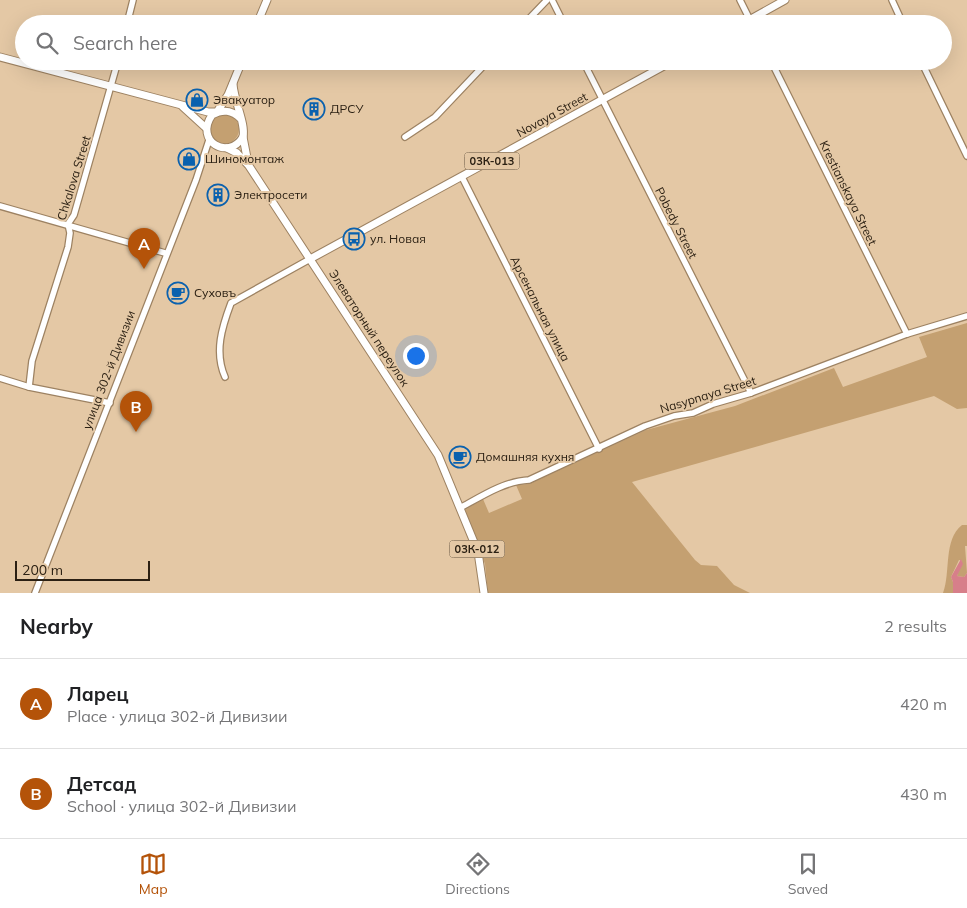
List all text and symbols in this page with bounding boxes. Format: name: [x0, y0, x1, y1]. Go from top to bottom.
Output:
search box: [15, 15, 952, 70]
icon: search: [33, 29, 61, 57]
text: Search here: [73, 31, 177, 55]
shop icon: Эвакуатор: [185, 88, 209, 112]
street label: Novaya Street: [514, 89, 590, 140]
place label: Эвакуатор: [213, 92, 275, 107]
building icon: ДРСУ: [302, 97, 326, 121]
place label: ДРСУ: [330, 101, 364, 116]
street label: Chkalova Street: [53, 134, 94, 222]
street label: Krestianskaya Street: [817, 138, 880, 248]
shop icon: Шиномонтаж: [177, 147, 201, 171]
place label: Шиномонтаж: [205, 151, 284, 166]
road number: 03К-013: [464, 153, 520, 170]
building icon: Электросети: [206, 183, 230, 207]
street label: Pobedy Street: [652, 185, 701, 261]
place label: Электросети: [234, 187, 307, 202]
bus stop icon: ул. Новая: [342, 227, 366, 251]
pin: A: [128, 228, 160, 269]
place label: ул. Новая: [370, 231, 426, 246]
street label: Арсенальная улица: [507, 254, 573, 364]
street label: Элеваторный переулок: [326, 267, 413, 389]
cafe icon: Суховъ: [166, 281, 190, 305]
place label: Суховъ: [194, 285, 237, 300]
street label: улица 302-й Дивизии: [79, 308, 138, 431]
your location: [403, 343, 429, 369]
street label: Nasypnaya Street: [658, 373, 758, 416]
pin: B: [120, 391, 152, 432]
cafe icon: Домашняя кухня: [448, 445, 472, 469]
place label: Домашняя кухня: [476, 449, 574, 464]
road number: 03К-012: [450, 540, 504, 558]
scale bar: [15, 558, 150, 581]
text: 200 m: [22, 561, 63, 579]
text: Nearby: [20, 613, 93, 639]
text: 2 results: [884, 616, 947, 636]
text: Ларец: [67, 682, 129, 706]
text: A: [30, 694, 42, 714]
text: 420 m: [900, 694, 947, 714]
text: Place · улица 302-й Дивизии: [67, 706, 287, 726]
text: Детсад: [67, 772, 136, 796]
text: B: [30, 784, 42, 804]
text: 430 m: [900, 784, 947, 804]
text: School · улица 302-й Дивизии: [67, 796, 297, 816]
tab: Map: [139, 850, 168, 898]
tab: Directions: [445, 850, 510, 898]
tab: Saved: [788, 850, 828, 898]

